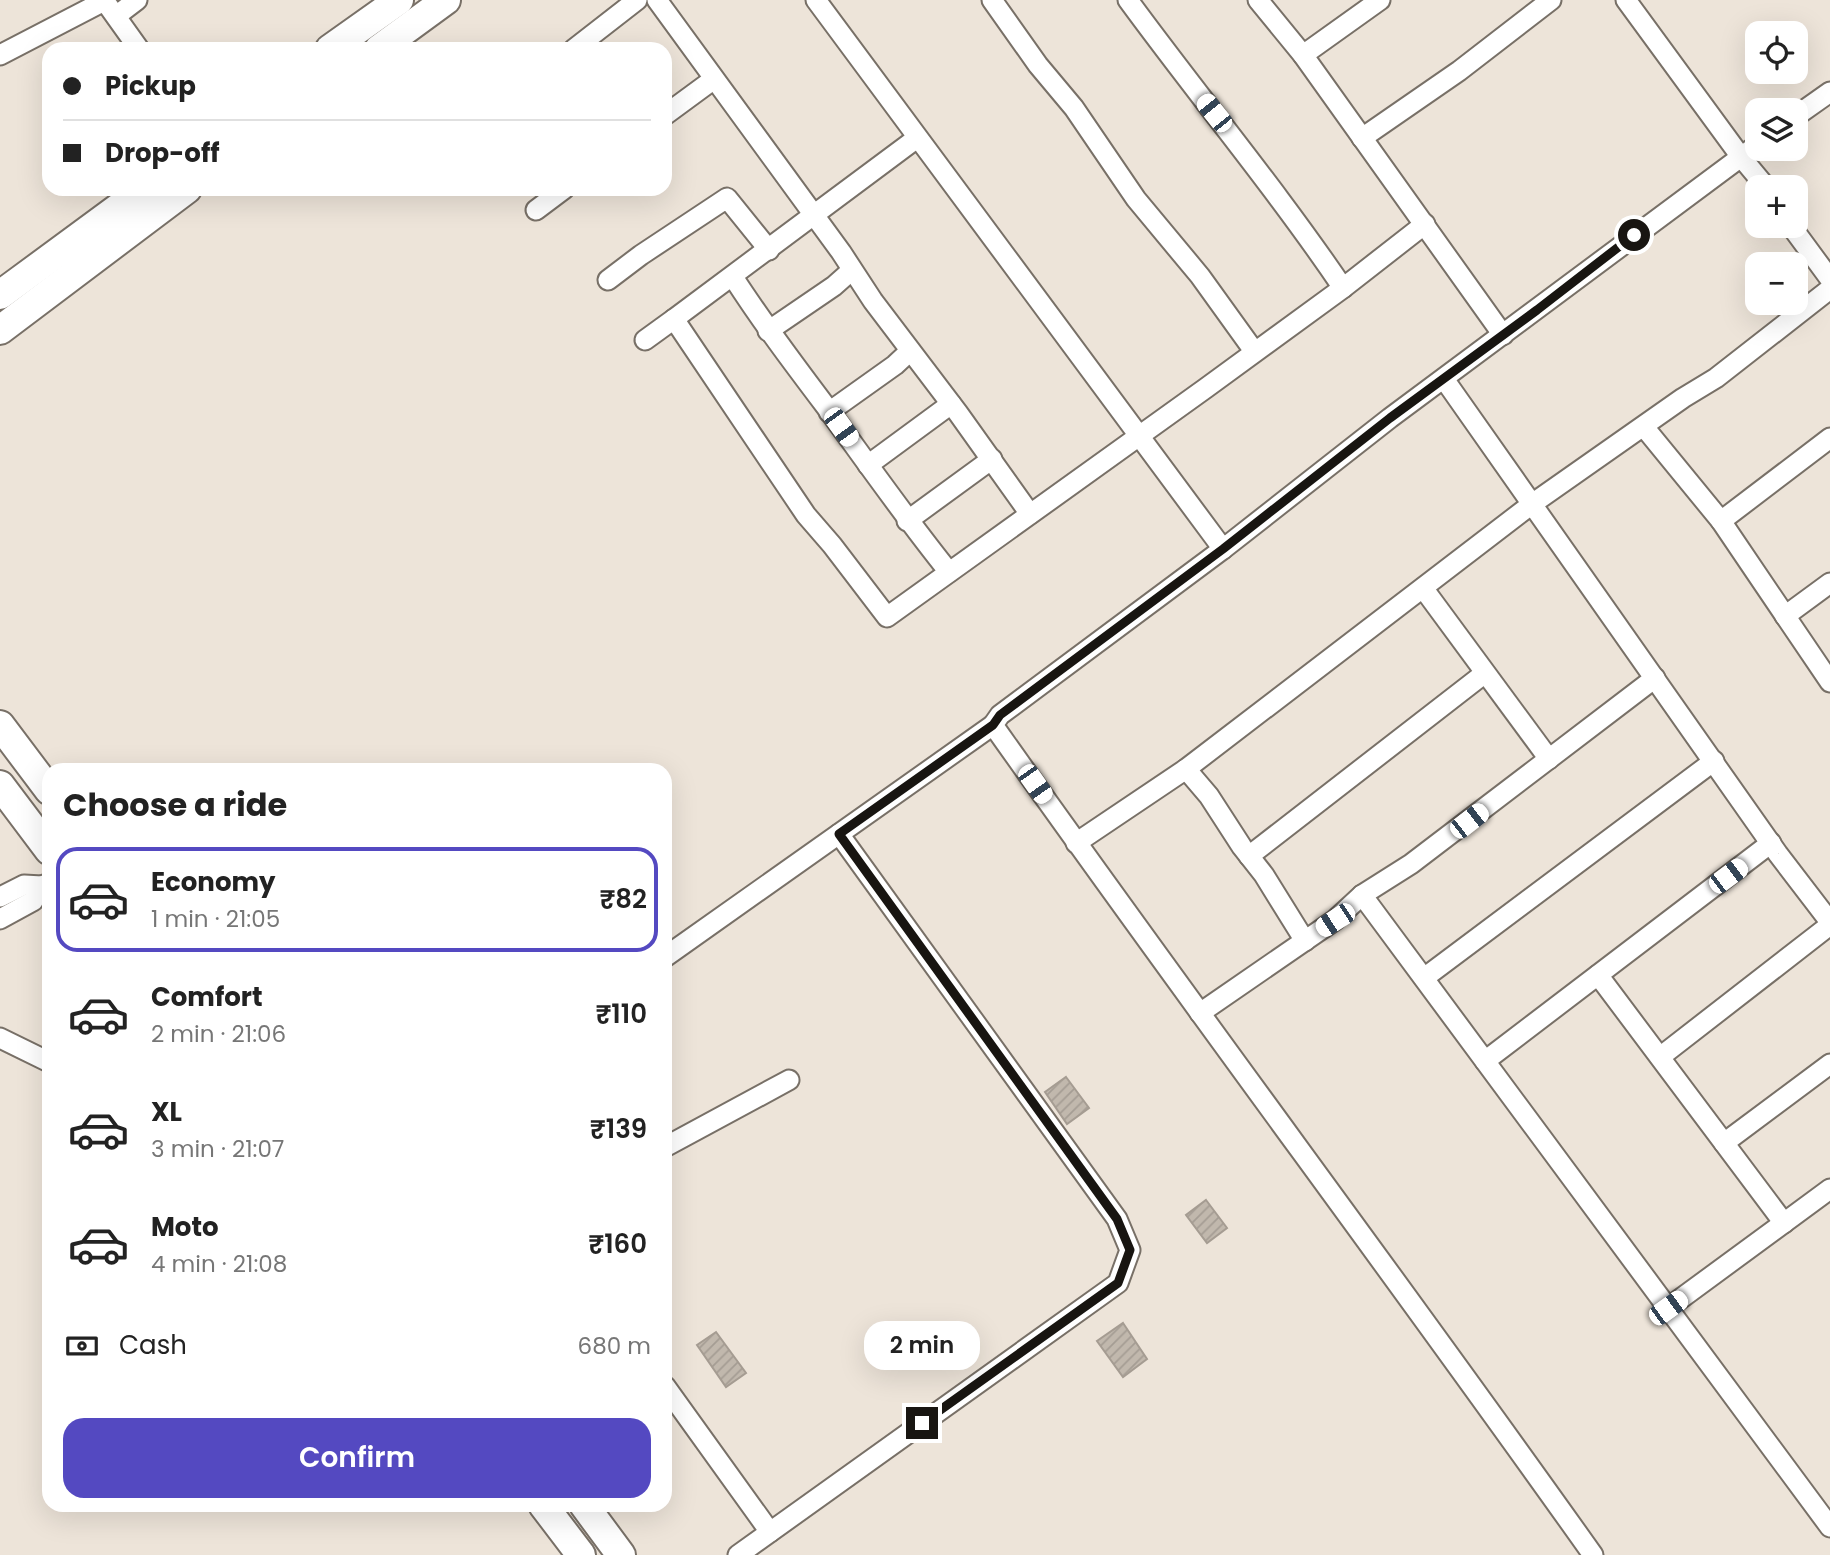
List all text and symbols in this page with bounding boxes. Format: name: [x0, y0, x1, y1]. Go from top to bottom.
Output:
map controls: [1745, 21, 1808, 315]
button: locate: [1745, 21, 1808, 84]
text: Pickup: [105, 68, 196, 104]
car: [1193, 90, 1236, 136]
button: layers: [1745, 98, 1808, 161]
text: Drop-off: [105, 135, 220, 171]
button: +: [1745, 175, 1808, 238]
route start: [1618, 219, 1650, 251]
button: −: [1745, 252, 1808, 315]
car: [821, 404, 862, 450]
car: [1015, 761, 1056, 807]
text: Choose a ride: [63, 782, 287, 827]
car: [1446, 800, 1493, 842]
car: [1705, 855, 1752, 897]
text: Economy: [151, 864, 275, 900]
icon: car: [67, 868, 130, 931]
text: ₹82: [599, 881, 647, 917]
car: [1312, 900, 1359, 940]
text: 1 min · 21:05: [151, 903, 280, 935]
text: Comfort: [151, 979, 263, 1015]
icon: car: [67, 983, 130, 1046]
text: ₹110: [595, 996, 647, 1032]
text: 2 min · 21:06: [151, 1018, 286, 1050]
text: XL: [151, 1094, 182, 1130]
icon: car: [67, 1098, 130, 1161]
text: ₹139: [590, 1111, 647, 1147]
text: 3 min · 21:07: [151, 1133, 284, 1165]
text: Moto: [151, 1209, 219, 1245]
icon: car: [67, 1213, 130, 1276]
text: ₹160: [588, 1226, 647, 1262]
text: 4 min · 21:08: [151, 1248, 287, 1280]
car: [1645, 1287, 1692, 1329]
callout: 2 min: [864, 1322, 980, 1370]
icon: cash: [63, 1327, 101, 1365]
text: Cash: [119, 1327, 187, 1363]
text: 2 min: [890, 1329, 954, 1361]
text: 680 m: [578, 1330, 651, 1362]
route end: [906, 1407, 938, 1439]
button: Confirm: [63, 1418, 651, 1498]

